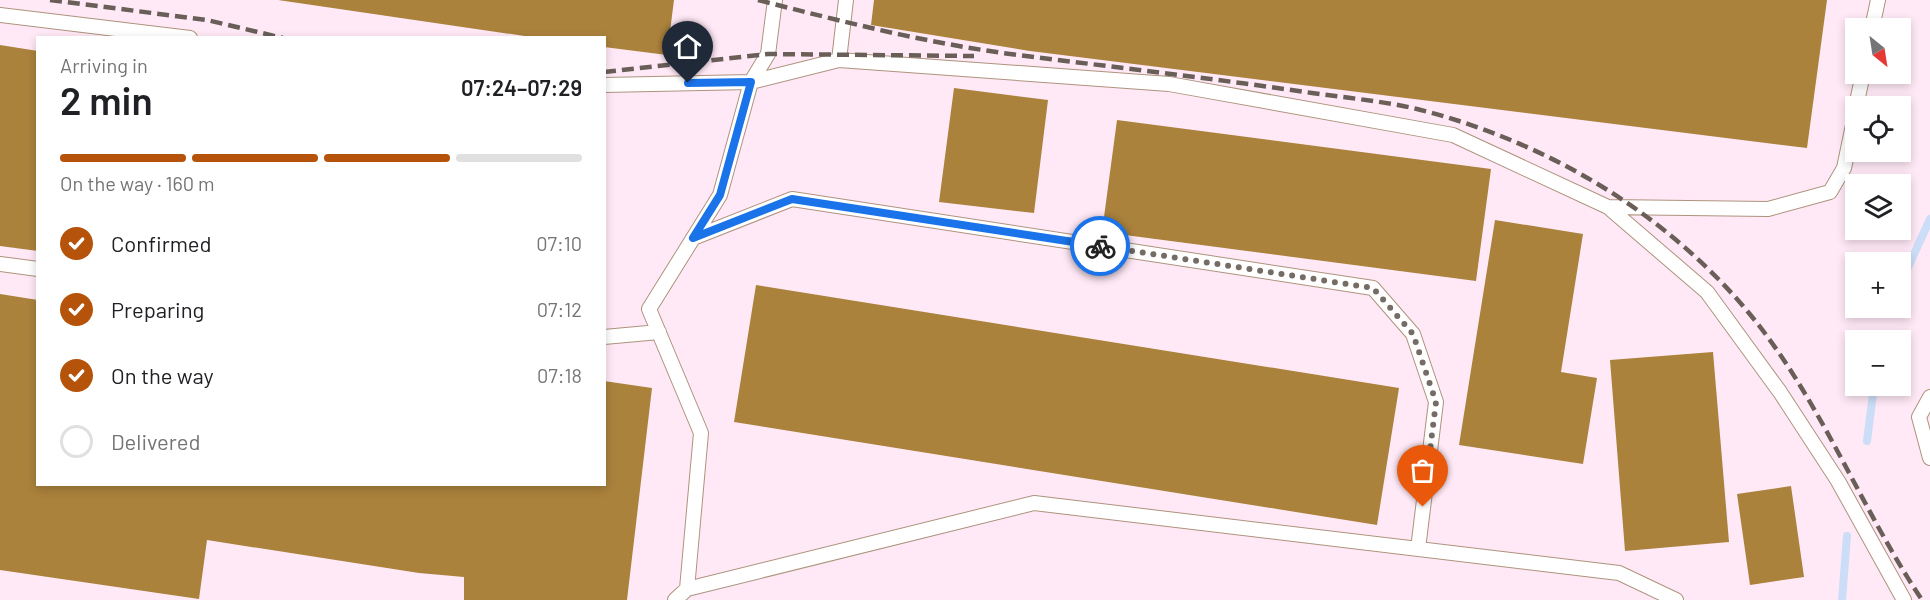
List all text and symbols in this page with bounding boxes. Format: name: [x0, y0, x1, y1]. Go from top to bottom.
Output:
north arrow: [1845, 18, 1911, 84]
map controls: [1845, 18, 1911, 396]
pin: [662, 21, 713, 83]
icon: home: [671, 30, 704, 63]
text: Arriving in: [60, 53, 148, 77]
text: 07:24–07:29: [461, 74, 582, 100]
text: 2 min: [60, 76, 153, 123]
button: locate: [1845, 96, 1911, 162]
text: On the way · 160 m: [60, 171, 215, 195]
button: layers: [1845, 174, 1911, 240]
courier: [1070, 216, 1130, 276]
icon: check: [60, 227, 93, 260]
text: Confirmed: [111, 230, 211, 256]
icon: bike: [1084, 230, 1117, 263]
text: 07:10: [536, 231, 582, 255]
button: +: [1845, 252, 1911, 318]
icon: check: [60, 293, 93, 326]
text: Preparing: [111, 296, 204, 322]
text: 07:12: [537, 297, 582, 321]
button: −: [1845, 330, 1911, 396]
icon: check: [60, 359, 93, 392]
text: On the way: [111, 362, 214, 388]
text: 07:18: [537, 363, 582, 387]
text: Delivered: [111, 428, 200, 454]
pin: [1397, 445, 1448, 507]
icon: bag: [1406, 454, 1439, 487]

